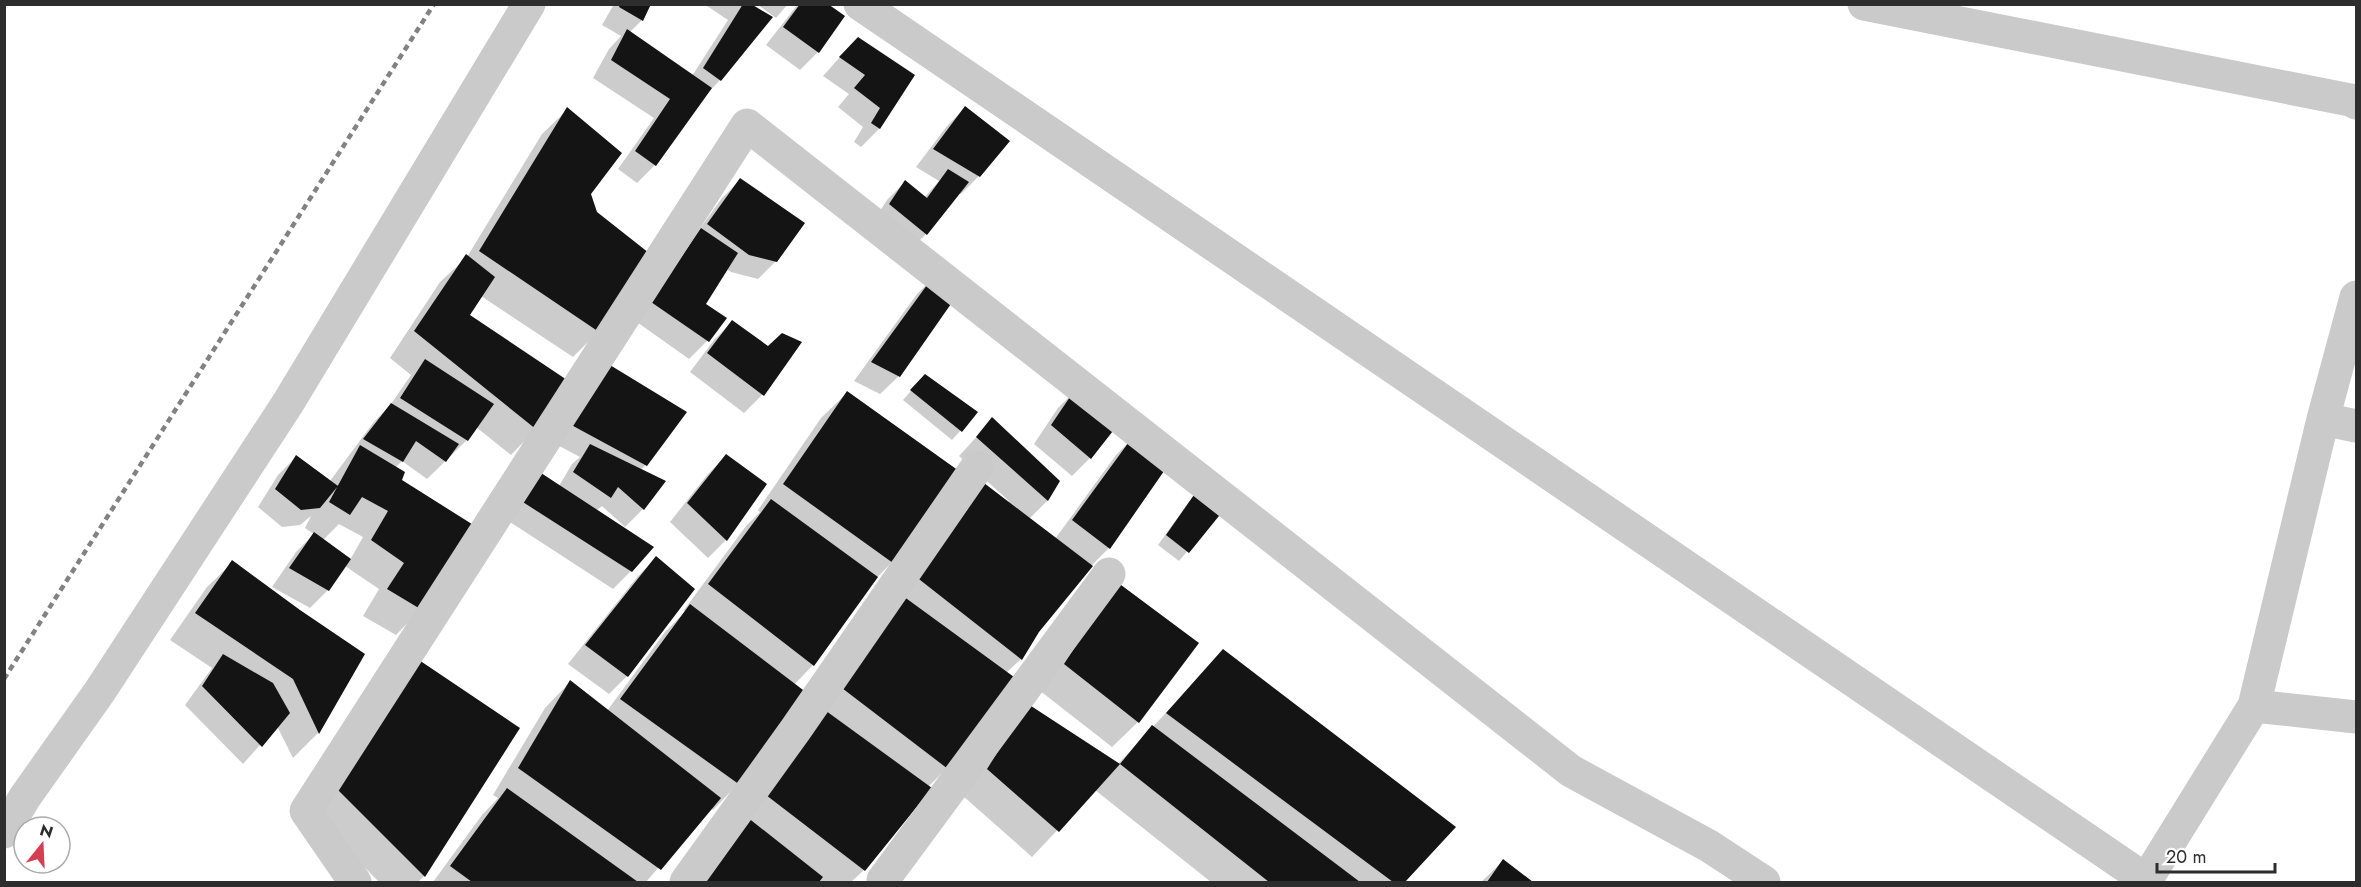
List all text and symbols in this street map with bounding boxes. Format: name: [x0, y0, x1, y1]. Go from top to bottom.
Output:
north arrow: [12, 815, 72, 875]
text: N: [37, 818, 56, 844]
scale bar: [2157, 836, 2276, 874]
text: 20 m: [2166, 844, 2206, 870]

